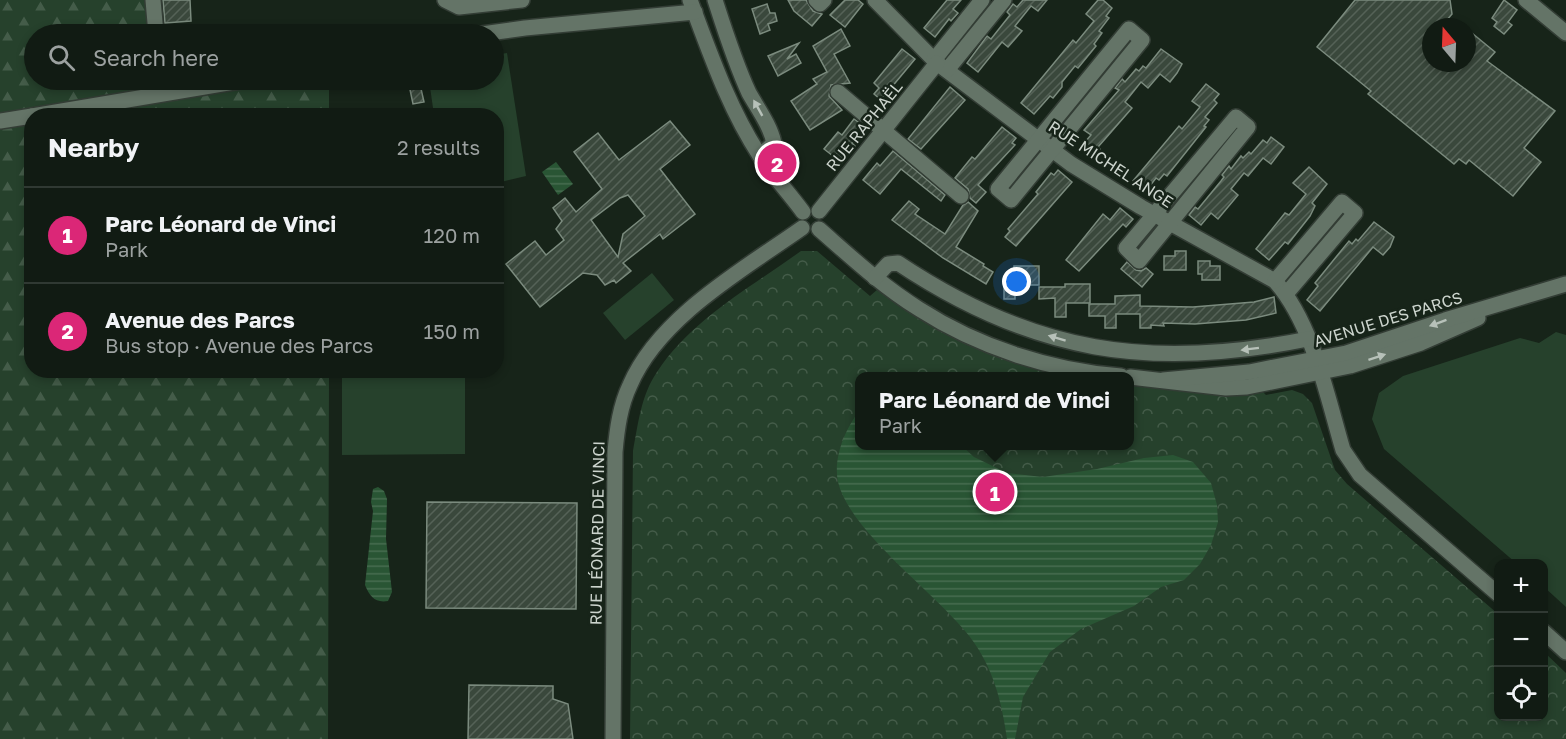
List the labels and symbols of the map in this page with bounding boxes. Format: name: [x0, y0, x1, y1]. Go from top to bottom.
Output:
north arrow: [1422, 18, 1476, 72]
street label: RUE RAPHAËL: [822, 77, 906, 175]
one-way arrow: [753, 99, 763, 116]
street label: RUE MICHEL ANGE: [1045, 116, 1177, 212]
pin: 2: [758, 140, 796, 186]
your location: [1002, 267, 1031, 296]
street label: AVENUE DES PARCS: [1311, 287, 1465, 351]
one-way arrow: [1429, 318, 1447, 328]
one-way arrow: [1048, 333, 1066, 342]
one-way arrow: [1241, 345, 1260, 354]
one-way arrow: [1368, 352, 1386, 361]
street label: RUE LÉONARD DE VINCI: [585, 441, 609, 625]
pin: 1: [976, 470, 1014, 514]

